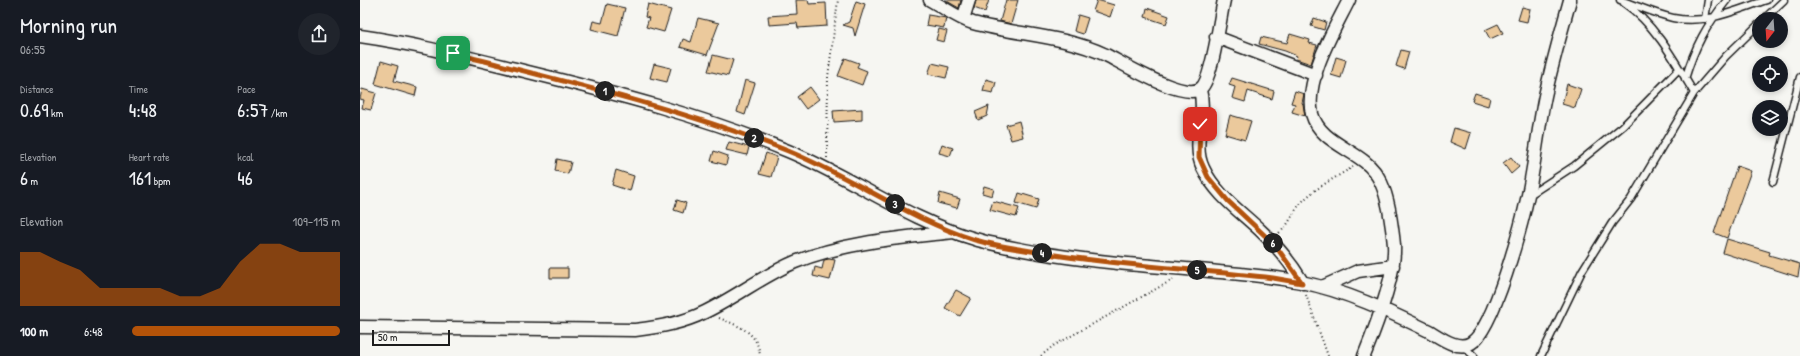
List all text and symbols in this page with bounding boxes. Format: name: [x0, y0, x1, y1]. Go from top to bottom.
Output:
text: Morning run: [20, 10, 117, 40]
north arrow: [1752, 12, 1788, 48]
map controls: [1752, 12, 1788, 136]
button: share: [298, 13, 340, 55]
pin: [436, 36, 470, 70]
text: 06:55: [20, 40, 45, 58]
icon: arrive: [442, 42, 464, 64]
button: locate: [1752, 56, 1788, 92]
pin: 1: [595, 81, 615, 101]
text: Distance: [20, 82, 54, 96]
text: Time: [129, 82, 148, 96]
text: Pace: [237, 82, 256, 96]
text: 1: [603, 84, 607, 98]
text: 0.69: [20, 96, 49, 123]
text: 4:48: [129, 96, 157, 123]
text: 6:57: [237, 96, 268, 123]
button: layers: [1752, 100, 1788, 136]
text: km: [49, 106, 63, 120]
text: /km: [268, 106, 288, 120]
pin: [1183, 107, 1217, 141]
icon: check: [1189, 113, 1211, 135]
pin: 2: [744, 128, 764, 148]
text: 2: [751, 131, 757, 145]
text: Elevation: [20, 150, 57, 164]
text: Heart rate: [129, 150, 170, 164]
text: kcal: [237, 150, 253, 164]
text: 6: [20, 164, 28, 191]
text: 161: [129, 164, 151, 191]
text: 46: [237, 164, 253, 191]
text: m: [28, 174, 38, 188]
text: bpm: [151, 174, 170, 188]
pin: 3: [885, 194, 905, 214]
text: 3: [893, 197, 897, 211]
text: Elevation: [20, 212, 63, 230]
text: 109–115 m: [292, 212, 340, 230]
pin: 6: [1263, 233, 1283, 253]
text: 6: [1271, 236, 1275, 250]
pin: 4: [1032, 243, 1052, 263]
text: 4: [1040, 246, 1044, 260]
pin: 5: [1187, 260, 1207, 280]
text: 5: [1195, 263, 1199, 277]
text: 100 m: [20, 322, 48, 340]
text: 6:48: [84, 322, 103, 340]
scale bar: [372, 328, 450, 347]
text: 50 m: [378, 330, 398, 344]

